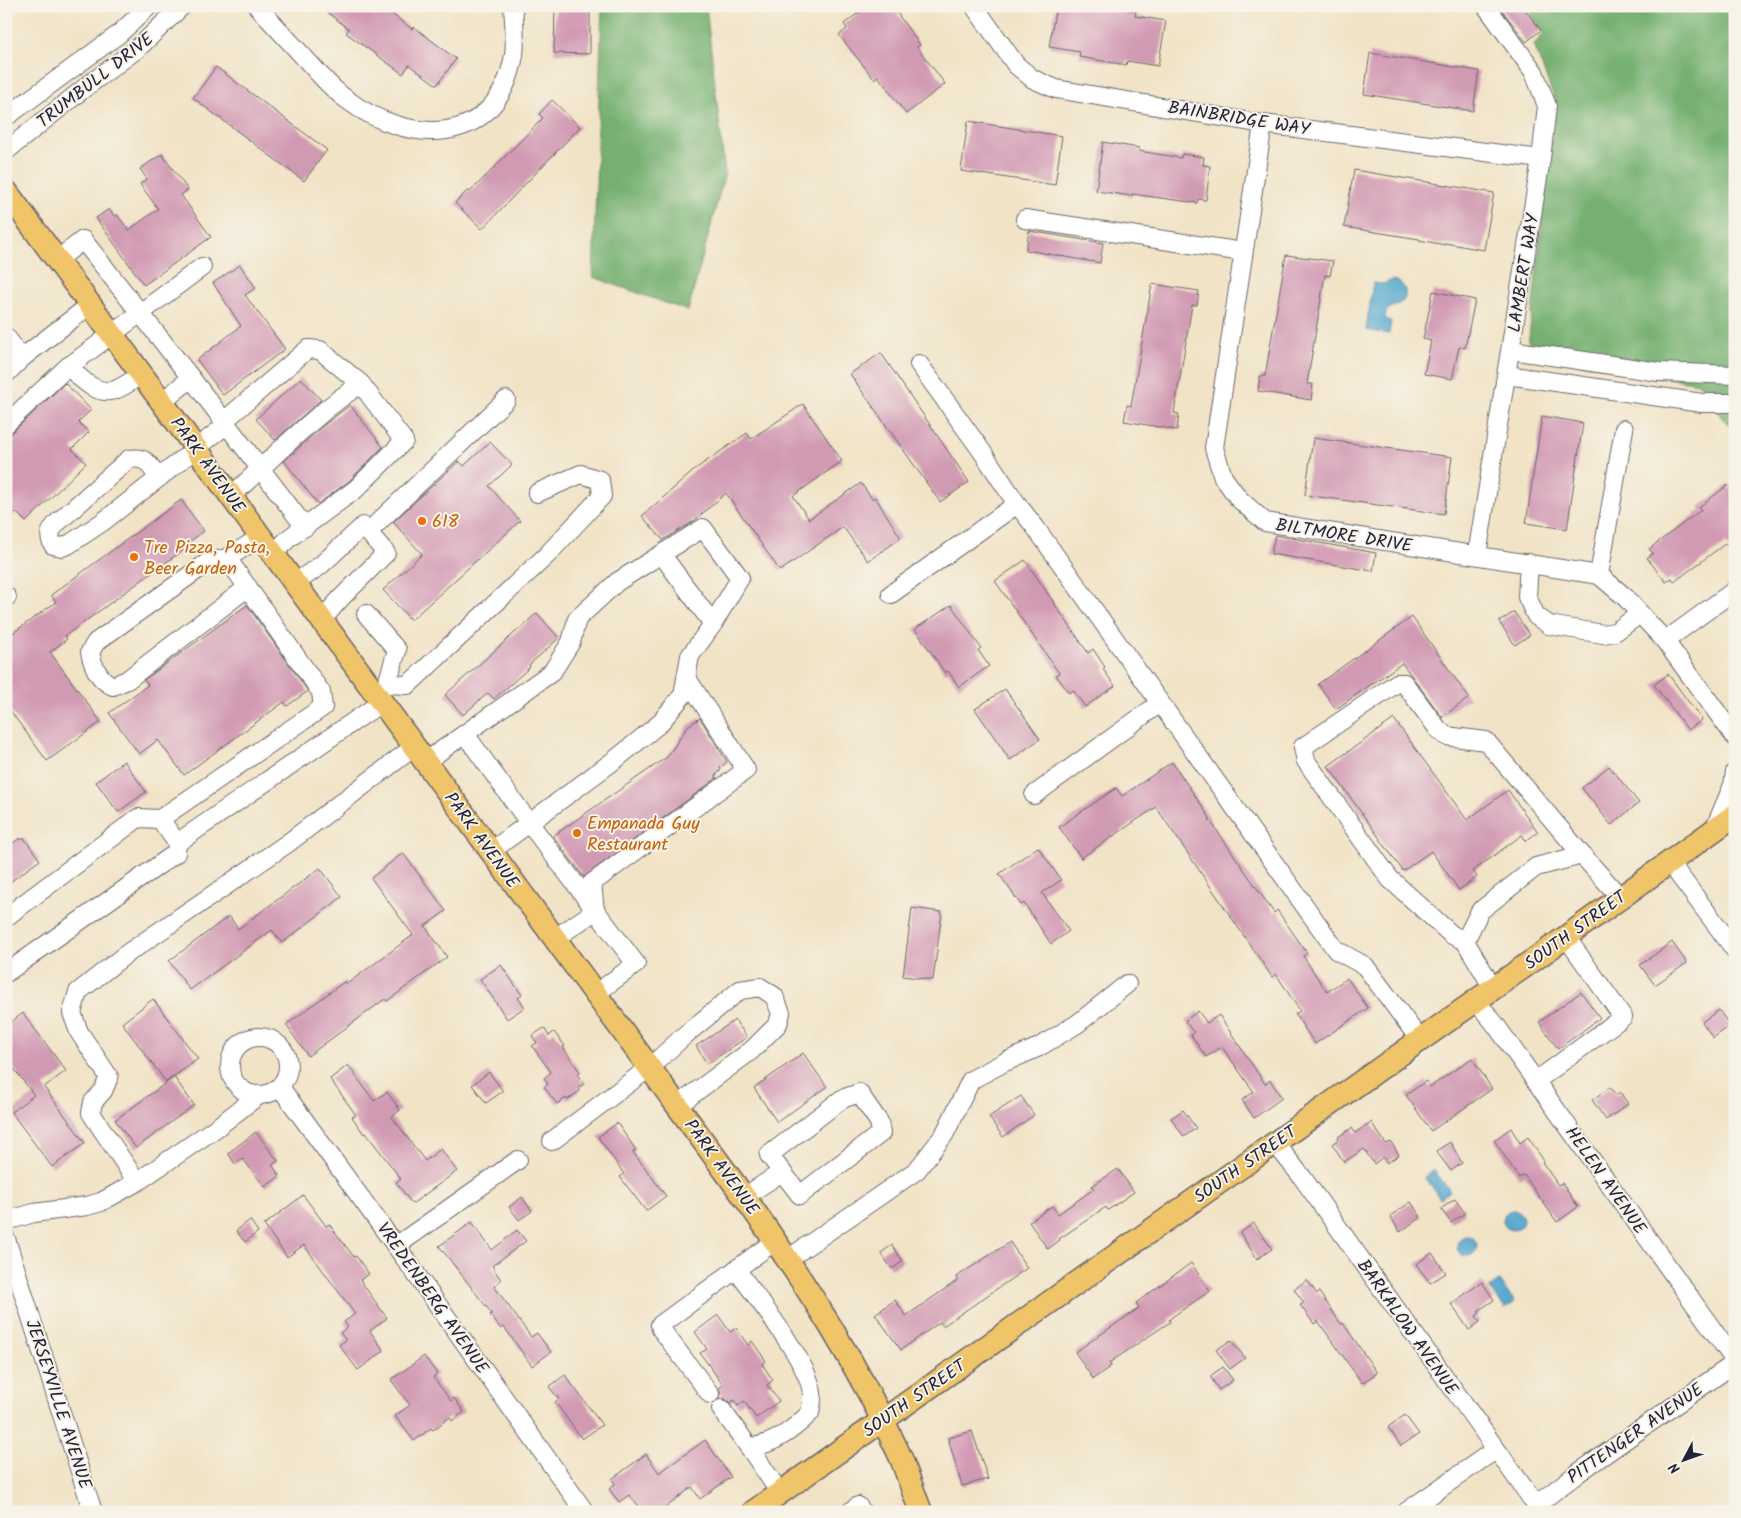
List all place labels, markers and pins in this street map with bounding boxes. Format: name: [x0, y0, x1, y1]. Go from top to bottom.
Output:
place label: 618: [432, 508, 459, 537]
marker: 618: [416, 515, 428, 527]
place label: Tre Pizza, Pasta, Beer Garden: [144, 534, 270, 584]
marker: Tre Pizza, Pasta, Beer Garden: [128, 551, 140, 563]
place label: Empanada Guy Restaurant: [587, 810, 700, 860]
marker: Empanada Guy Restaurant: [571, 827, 583, 839]

